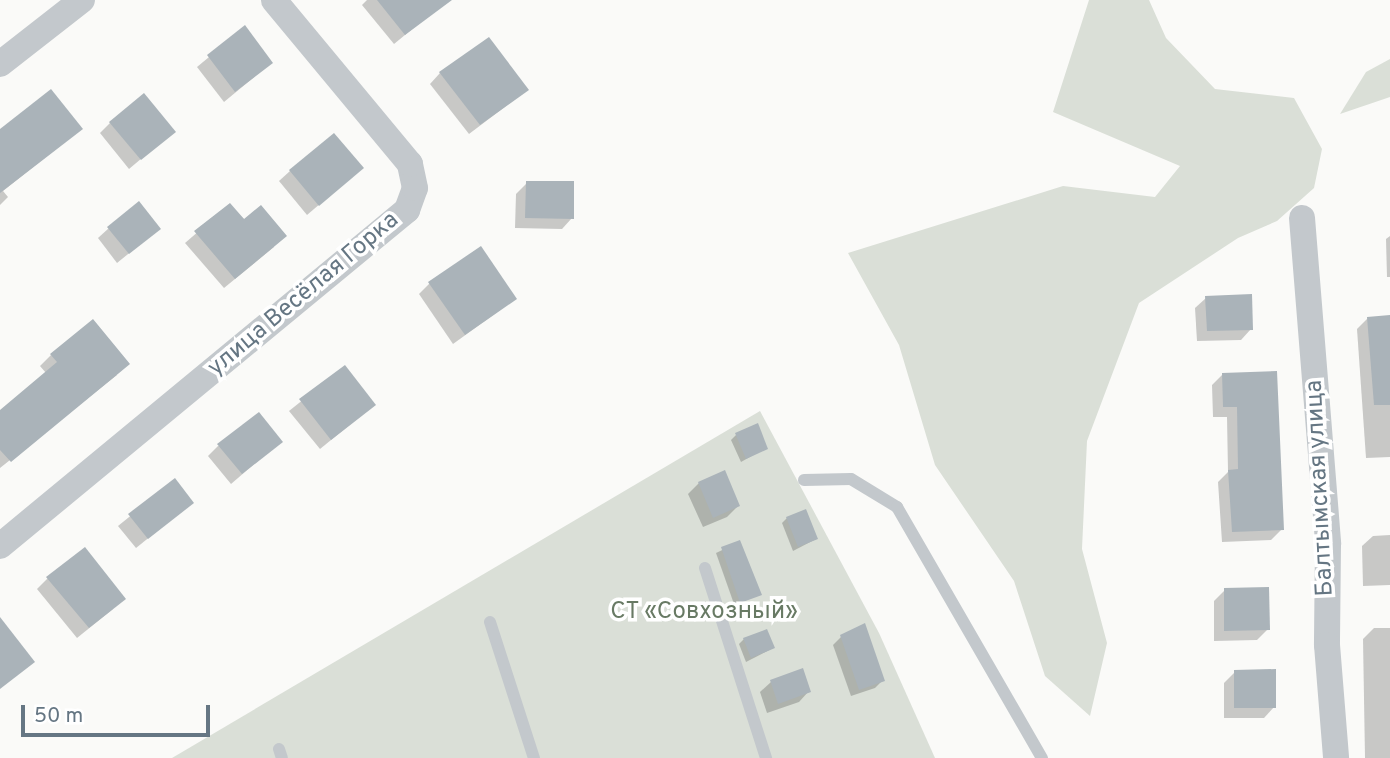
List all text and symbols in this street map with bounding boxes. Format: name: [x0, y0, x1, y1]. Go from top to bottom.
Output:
street label: улица Весёлая Горка: [203, 207, 405, 383]
street label: Балтымская улица: [1301, 379, 1341, 597]
park label: СТ «Совхозный»: [610, 599, 798, 627]
scale bar: [24, 692, 214, 736]
text: 50 m: [34, 703, 83, 730]

